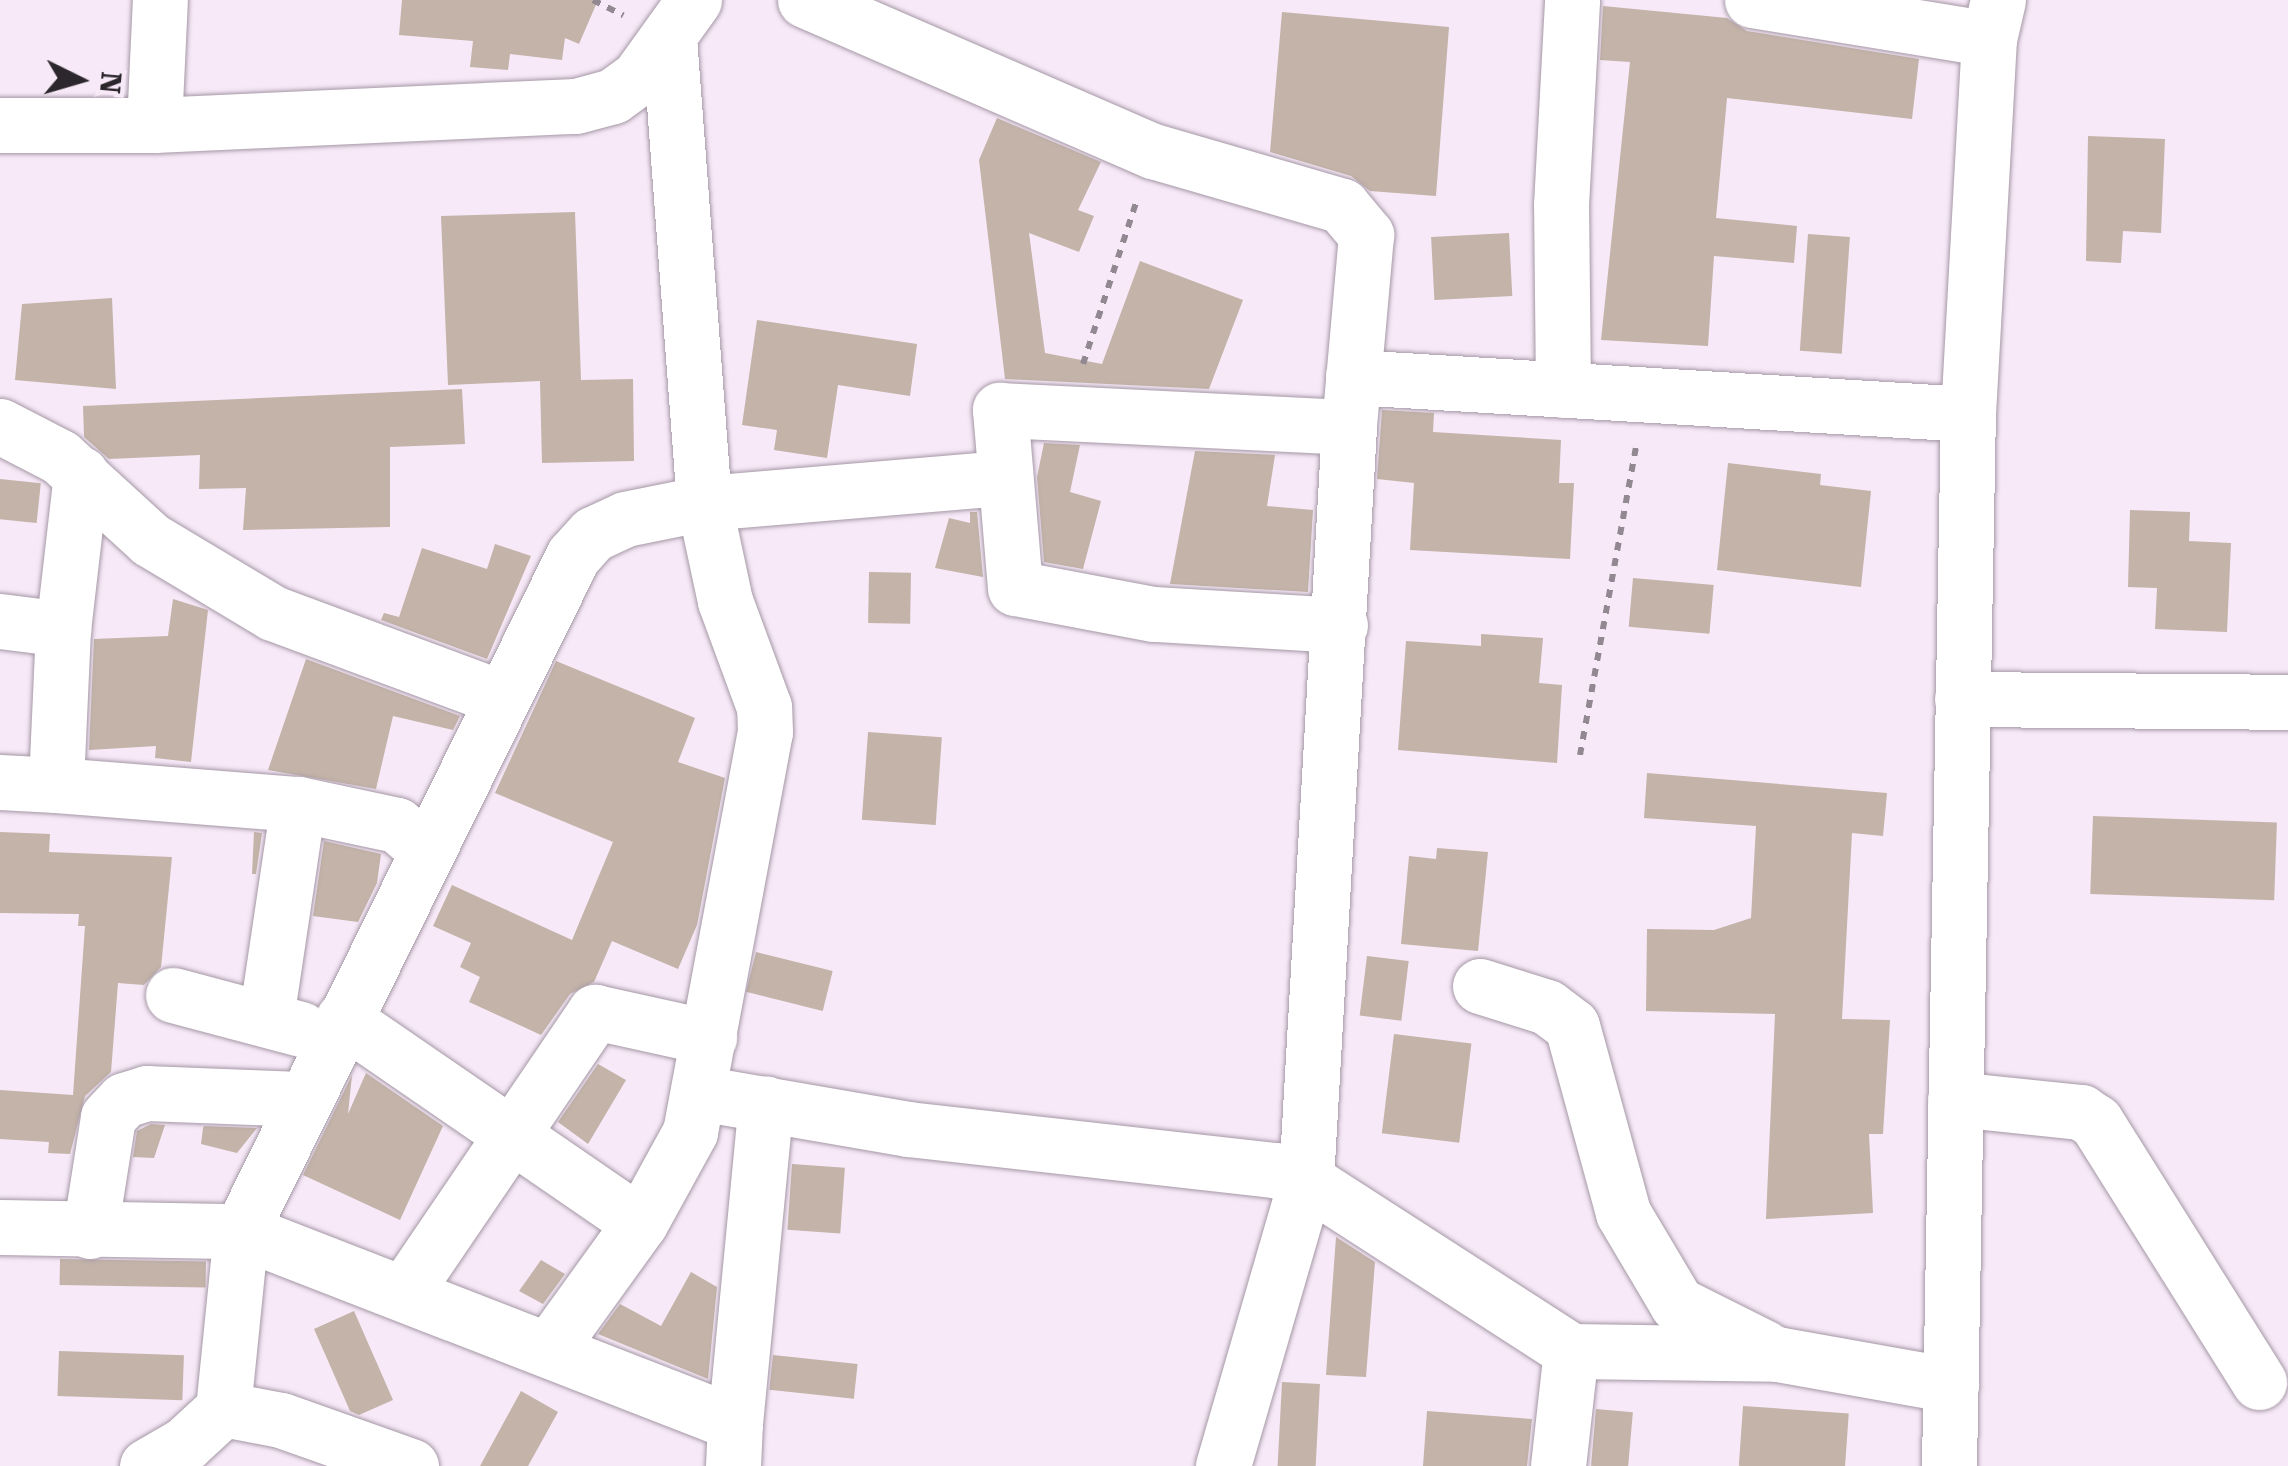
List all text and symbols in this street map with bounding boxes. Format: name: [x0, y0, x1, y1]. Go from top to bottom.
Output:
north arrow: [30, 30, 130, 130]
text: N: [93, 70, 128, 95]

